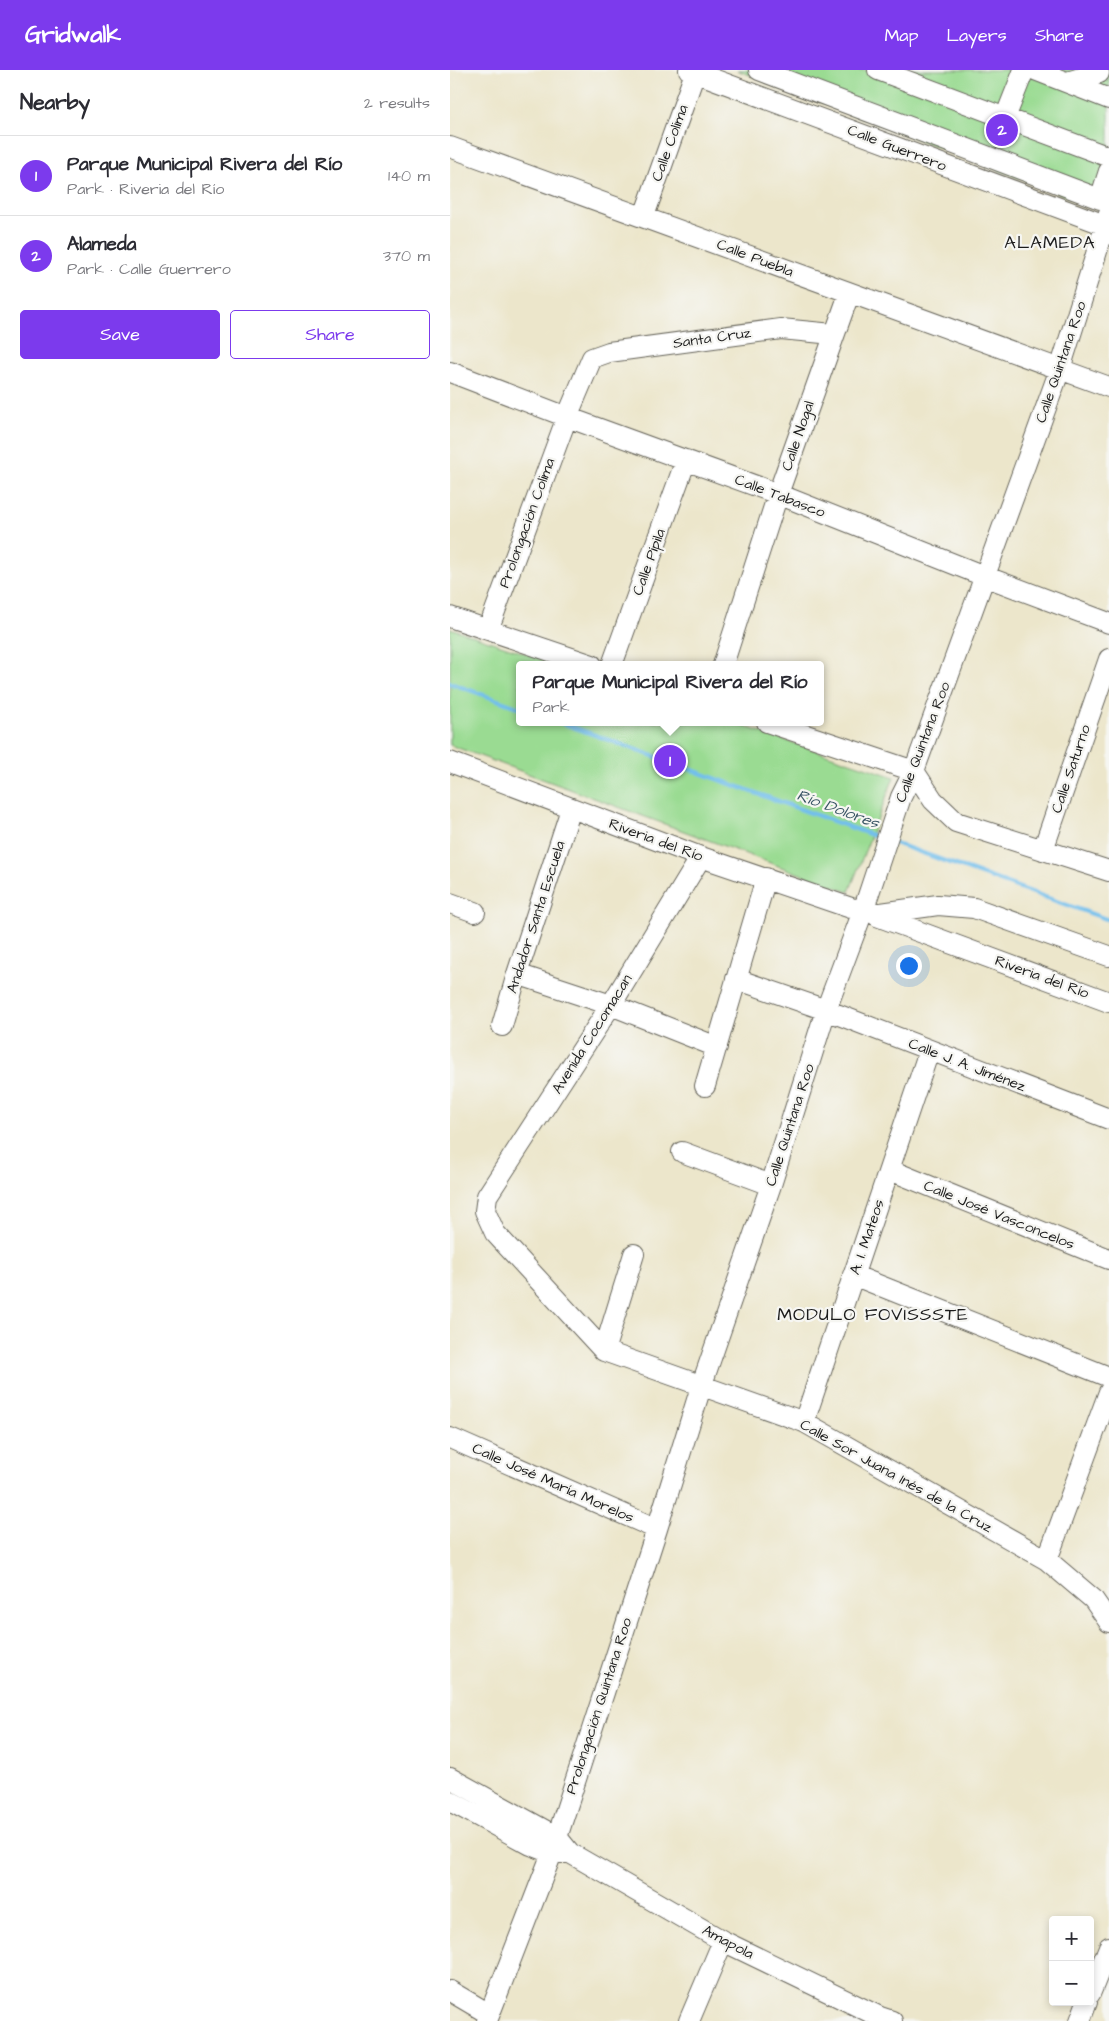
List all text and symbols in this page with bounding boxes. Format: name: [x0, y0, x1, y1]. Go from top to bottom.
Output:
text: Gridwalk: [25, 18, 121, 52]
text: Map: [884, 23, 918, 48]
text: Layers: [946, 23, 1007, 48]
text: Share: [1035, 23, 1084, 48]
text: Nearby: [20, 88, 90, 117]
text: 2 results: [364, 92, 430, 114]
street label: Calle Colima: [646, 101, 694, 184]
pin: 2: [986, 111, 1018, 149]
street label: Calle Guerrero: [844, 119, 950, 177]
text: Parque Municipal Rivera del Río: [67, 151, 342, 178]
text: 1: [35, 165, 37, 187]
text: 140 m: [388, 165, 430, 187]
text: Park · Riveria del Río: [67, 178, 224, 200]
district label: ALAMEDA: [1004, 230, 1096, 255]
text: Alameda: [67, 231, 136, 258]
street label: Calle Puebla: [714, 234, 797, 282]
text: 2: [31, 245, 41, 267]
text: 370 m: [383, 245, 430, 267]
text: Park · Calle Guerrero: [67, 258, 231, 280]
street label: Calle Quintana Roo: [1030, 298, 1092, 426]
button: Save: [20, 310, 220, 359]
button: Share: [230, 310, 430, 359]
street label: Santa Cruz: [672, 322, 753, 354]
street label: Calle Nogal: [776, 398, 821, 474]
street label: Prolongación Colima: [494, 455, 561, 591]
street label: Calle Tabasco: [732, 469, 829, 523]
street label: Calle Pípila: [627, 525, 671, 598]
popup: [516, 661, 824, 726]
text: Parque Municipal Rivera del Río: [532, 669, 808, 696]
street label: Calle Quintana Roo: [890, 678, 956, 805]
text: Park: [532, 696, 569, 718]
street label: Calle Saturno: [1046, 721, 1096, 816]
pin: 1: [654, 742, 686, 780]
water label: Río Dolores: [794, 784, 883, 834]
street label: Riveria del Río: [606, 813, 706, 867]
street label: Andador Santa Escuela: [501, 838, 571, 996]
street label: Riveria del Río: [992, 950, 1092, 1004]
your location: [896, 953, 922, 979]
street label: Avenida Cocomacan: [547, 970, 638, 1098]
street label: Calle J. A. Jiménez: [905, 1033, 1029, 1097]
street label: Calle Quintana Roo: [760, 1061, 820, 1189]
street label: Calle José Vasconcelos: [920, 1175, 1078, 1255]
street label: A. I. Mateos: [844, 1196, 890, 1277]
district label: MODULO FOVISSSTE: [777, 1302, 969, 1327]
street label: Calle Sor Juana Inés de la Cruz: [796, 1414, 996, 1538]
street label: Calle José María Morelos: [469, 1438, 638, 1528]
street label: Prolongación Quintana Roo: [561, 1615, 639, 1797]
map controls: [1049, 1916, 1094, 2006]
button: +: [1049, 1916, 1094, 1961]
street label: Amapola: [698, 1920, 758, 1965]
button: −: [1049, 1961, 1094, 2006]

